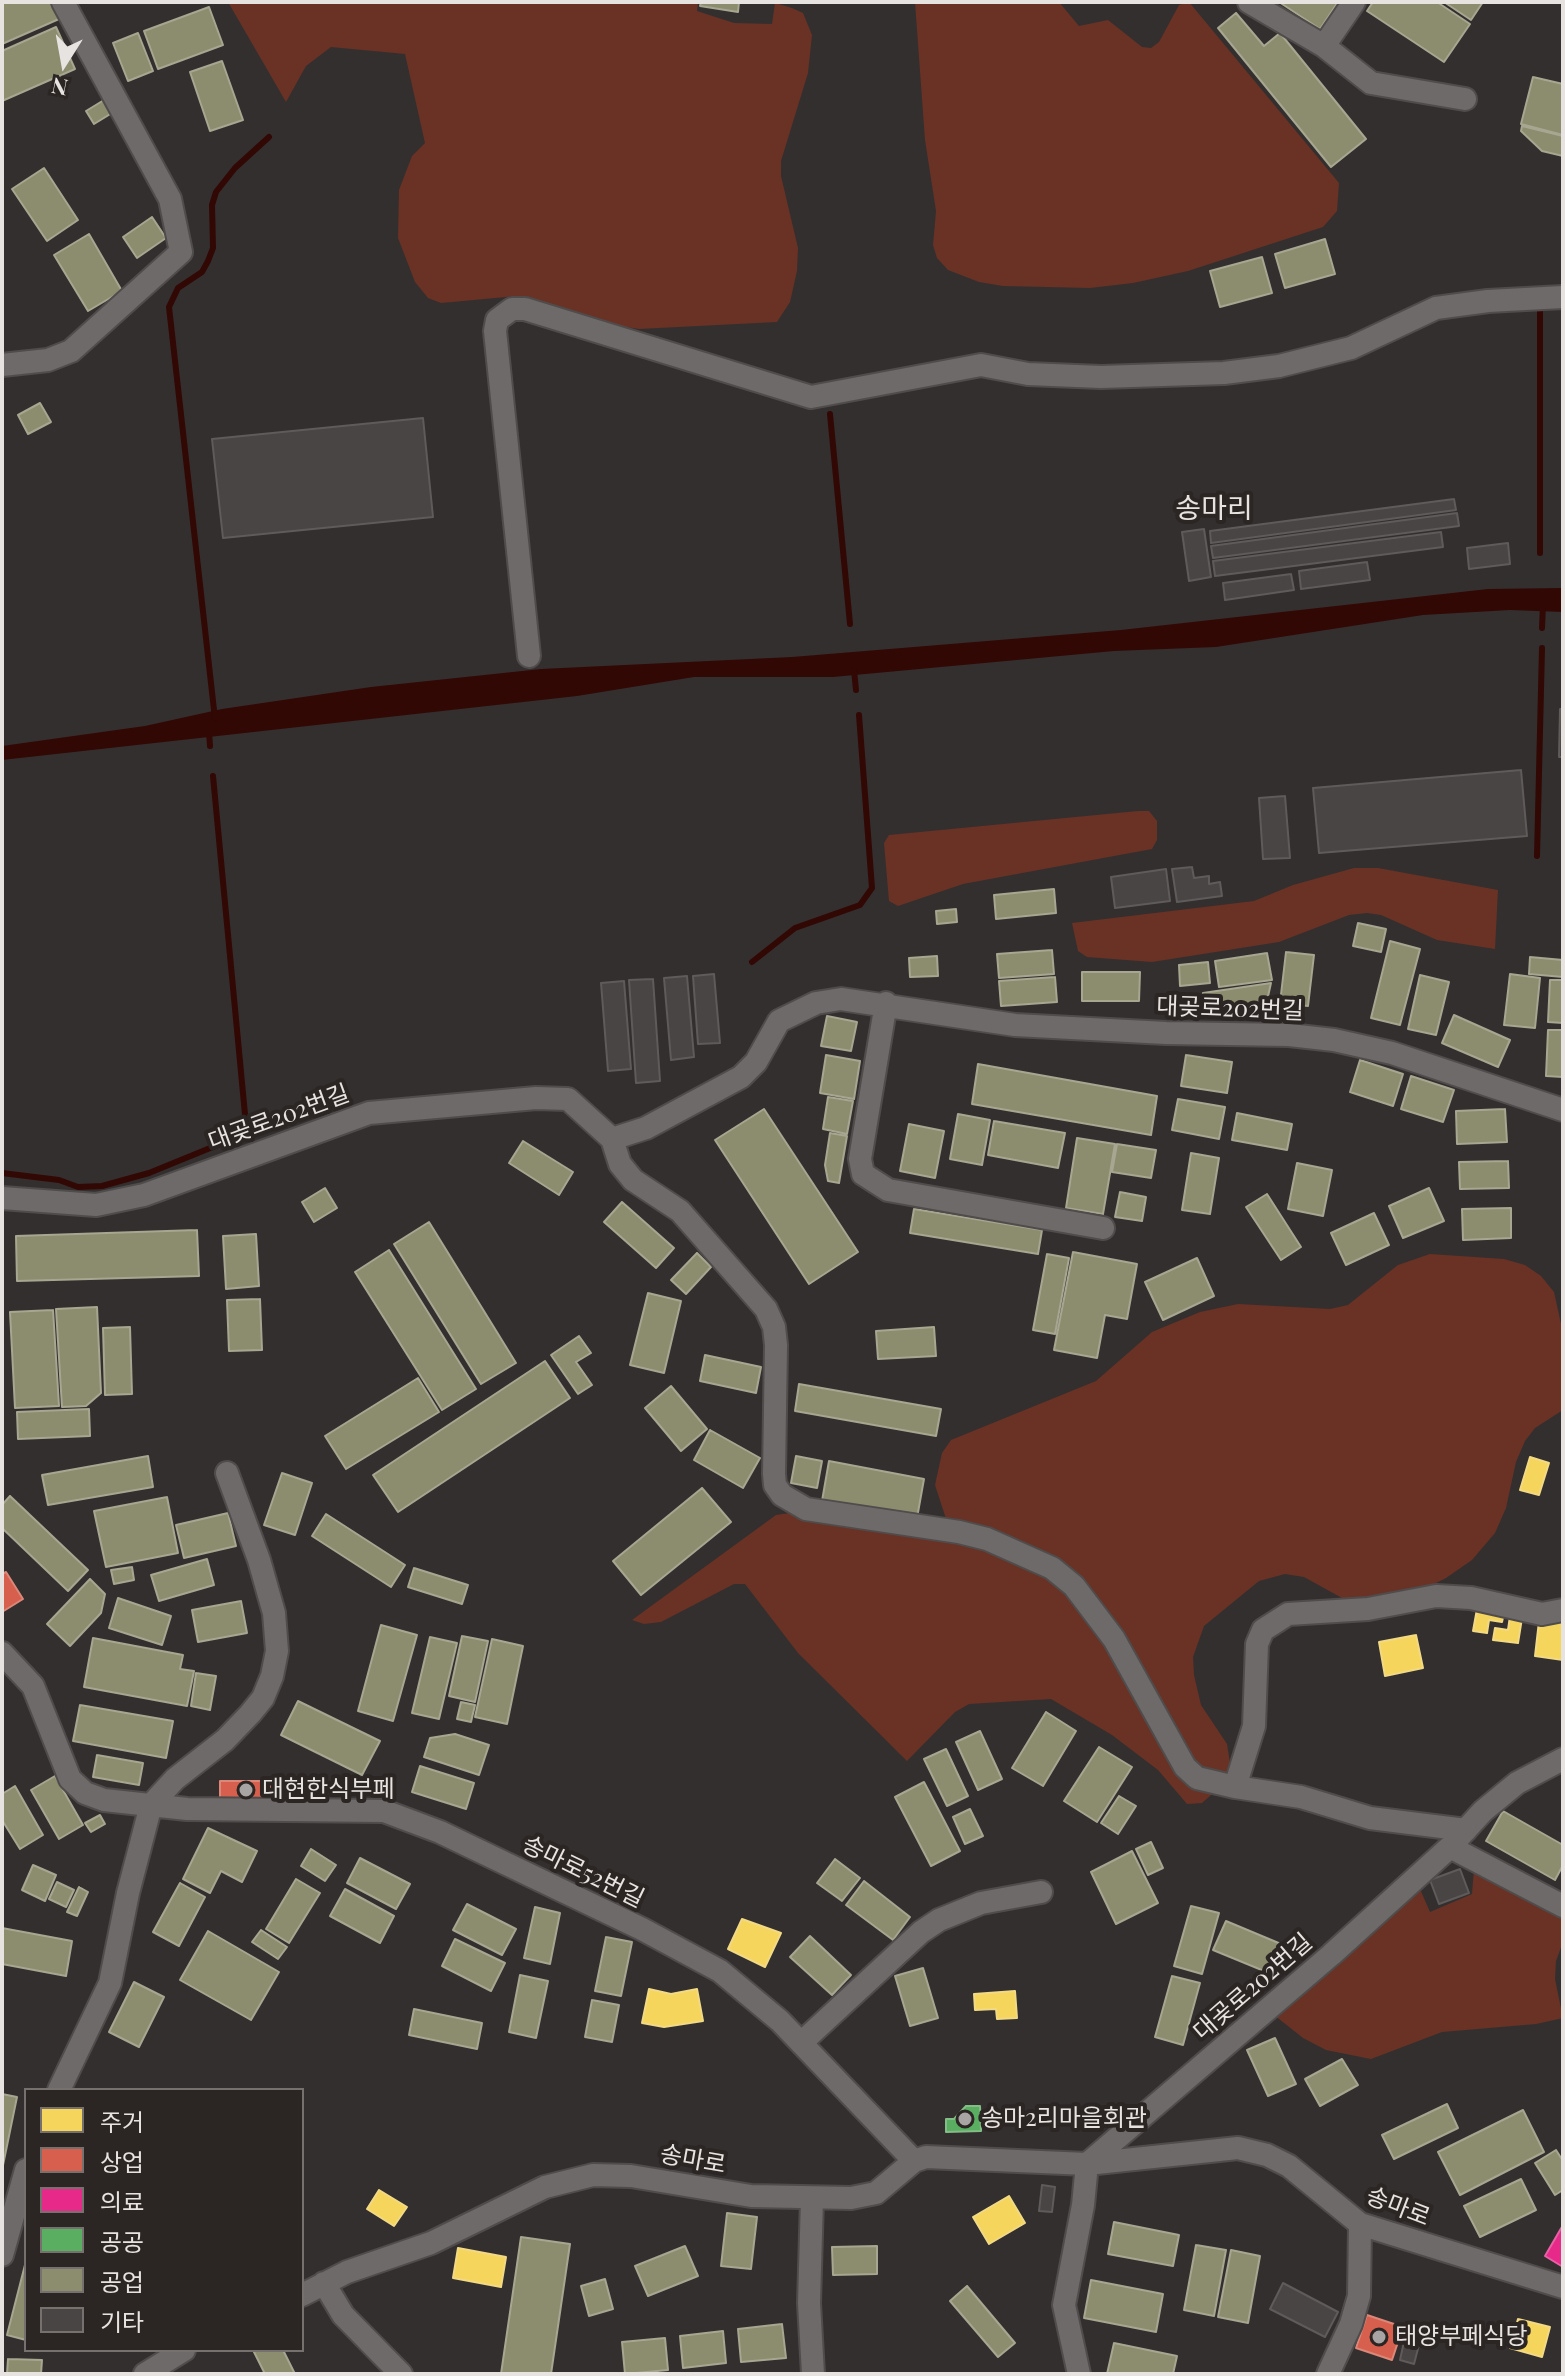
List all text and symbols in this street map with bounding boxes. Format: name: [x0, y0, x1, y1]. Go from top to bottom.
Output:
north arrow: [24, 24, 104, 104]
text: N: [49, 71, 70, 104]
district label: 송마리: [1175, 492, 1253, 526]
street label: 대곶로202번길: [1156, 992, 1304, 1026]
street label: 대곶로202번길: [205, 1079, 353, 1157]
place label: 대현한식부페: [262, 1776, 394, 1804]
marker: 대현한식부페: [237, 1781, 255, 1799]
street label: 송마로52번길: [517, 1830, 649, 1914]
street label: 대곶로202번길: [1188, 1928, 1318, 2046]
legend: [24, 2088, 304, 2352]
text: 주거: [100, 2105, 144, 2137]
place label: 송마2리마을회관: [981, 2105, 1147, 2133]
marker: 송마2리마을회관: [956, 2110, 974, 2128]
street label: 송마로: [658, 2140, 728, 2180]
text: 상업: [100, 2145, 144, 2177]
street label: 송마로: [1362, 2182, 1434, 2232]
text: 의료: [100, 2185, 144, 2217]
text: 공공: [100, 2225, 144, 2257]
text: 공업: [100, 2265, 144, 2297]
text: 기타: [100, 2305, 144, 2337]
place label: 태양부페식당: [1395, 2323, 1527, 2351]
marker: 태양부페식당: [1370, 2328, 1388, 2346]

